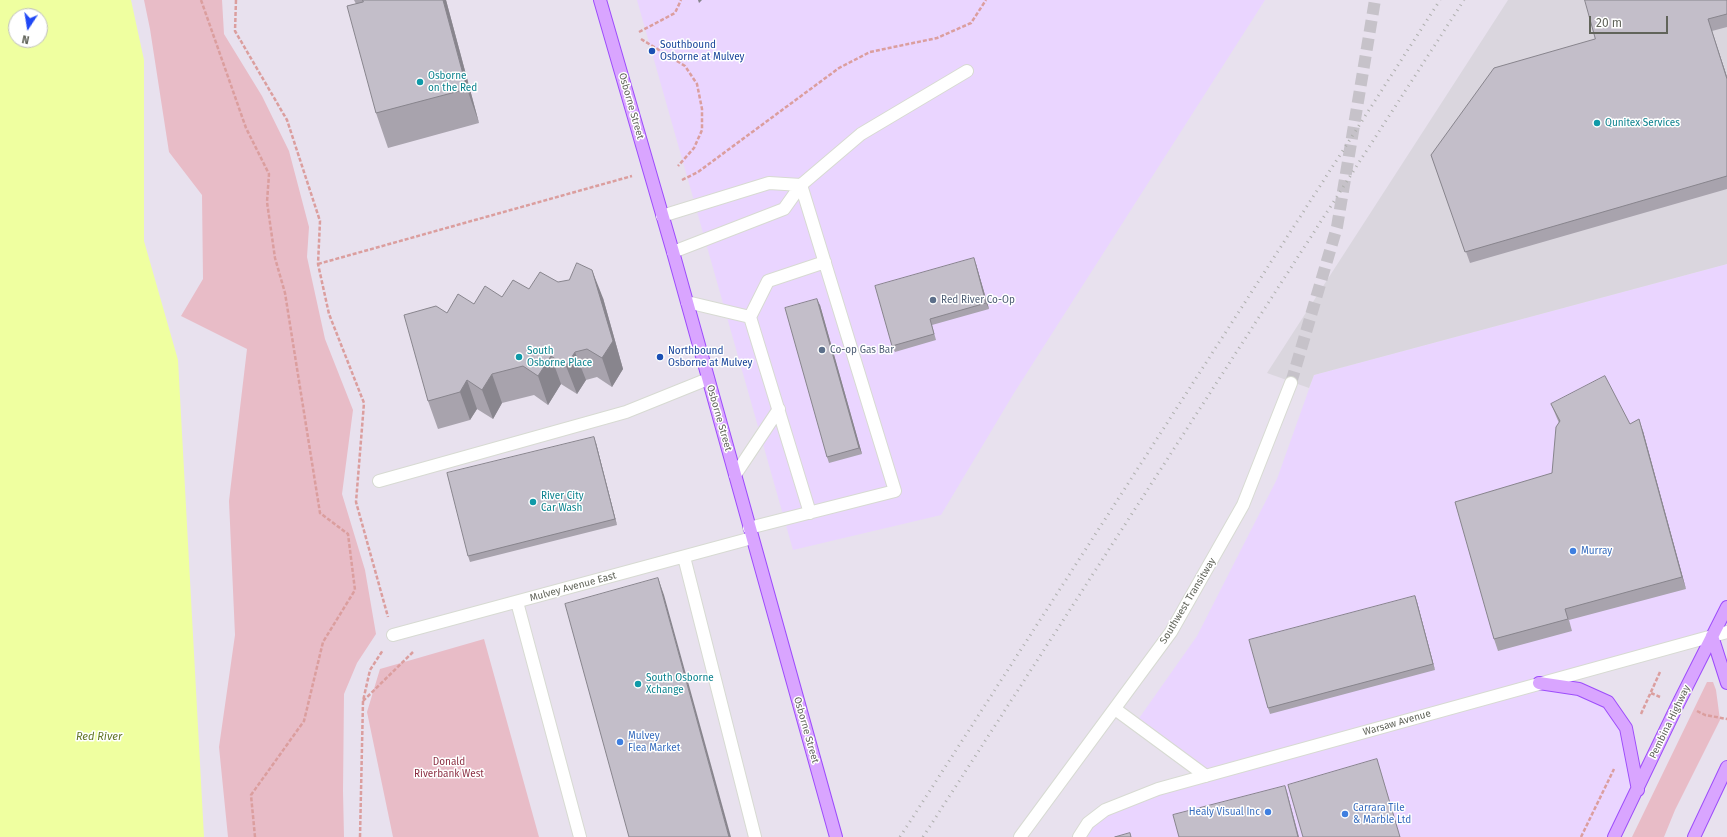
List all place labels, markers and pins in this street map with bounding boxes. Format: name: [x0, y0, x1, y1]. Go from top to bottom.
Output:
place label: Southbound Osborne at Mulvey: [660, 39, 745, 62]
marker: Southbound Osborne at Mulvey: [647, 46, 657, 56]
place label: Osborne on the Red: [428, 70, 477, 94]
marker: Osborne on the Red: [415, 77, 425, 87]
place label: Qunitex Services: [1605, 117, 1680, 129]
marker: Qunitex Services: [1592, 118, 1602, 128]
place label: Red River Co-Op: [941, 294, 1015, 306]
marker: Red River Co-Op: [928, 295, 938, 305]
place label: Co-op Gas Bar: [830, 344, 894, 356]
place label: South Osborne Place: [527, 345, 592, 368]
place label: Northbound Osborne at Mulvey: [668, 345, 753, 368]
marker: Co-op Gas Bar: [817, 345, 827, 355]
marker: South Osborne Place: [514, 352, 524, 362]
marker: Northbound Osborne at Mulvey: [655, 352, 665, 362]
place label: River City Car Wash: [541, 490, 584, 514]
marker: River City Car Wash: [528, 497, 538, 507]
place label: Murray: [1581, 545, 1612, 557]
marker: Murray: [1568, 546, 1578, 556]
place label: South Osborne Xchange: [646, 672, 714, 696]
marker: South Osborne Xchange: [633, 679, 643, 689]
place label: Mulvey Flea Market: [628, 730, 680, 754]
marker: Mulvey Flea Market: [615, 737, 625, 747]
place label: Carrara Tile & Marble Ltd: [1353, 802, 1411, 826]
place label: Healy Visual Inc: [1189, 806, 1260, 818]
marker: Healy Visual Inc: [1263, 807, 1273, 817]
marker: Carrara Tile & Marble Ltd: [1340, 809, 1350, 819]

